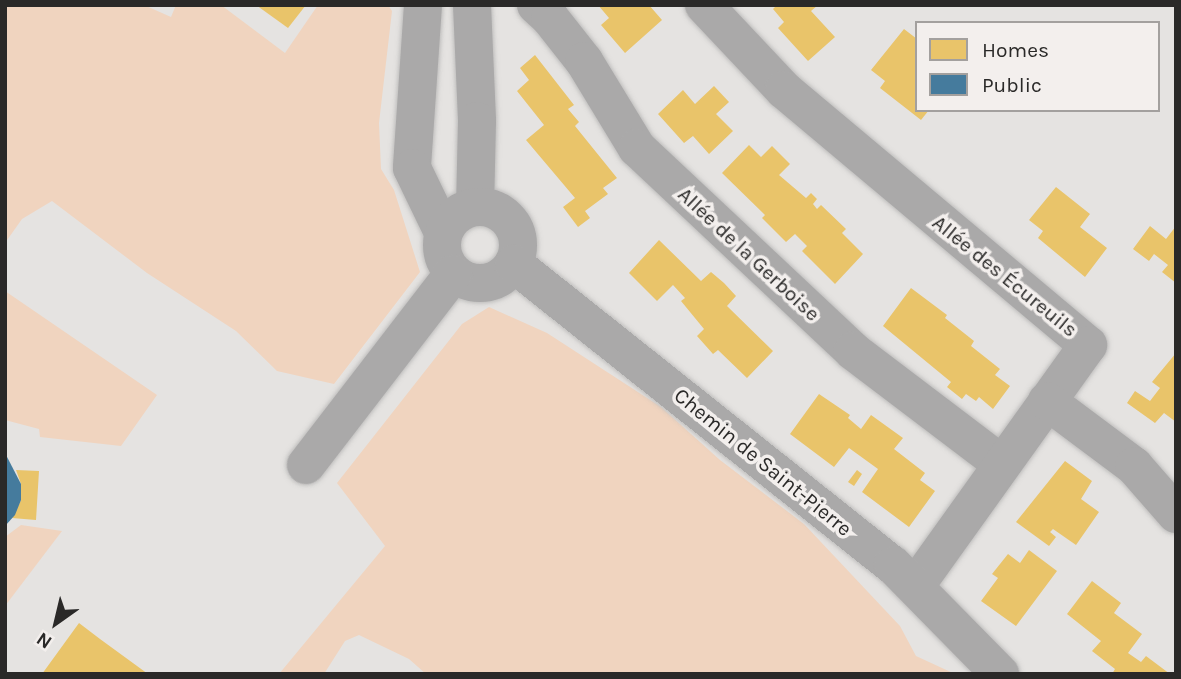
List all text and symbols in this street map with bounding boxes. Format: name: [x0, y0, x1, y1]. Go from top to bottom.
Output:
legend: [915, 21, 1160, 112]
text: Homes: [982, 38, 1049, 62]
text: Public: [982, 73, 1042, 97]
street label: Allée de la Gerboise: [673, 182, 825, 326]
street label: Allée des Écureuils: [927, 210, 1083, 342]
street label: Chemin de Saint-Pierre: [669, 383, 857, 541]
north arrow: [21, 588, 91, 658]
text: N: [32, 627, 56, 653]

